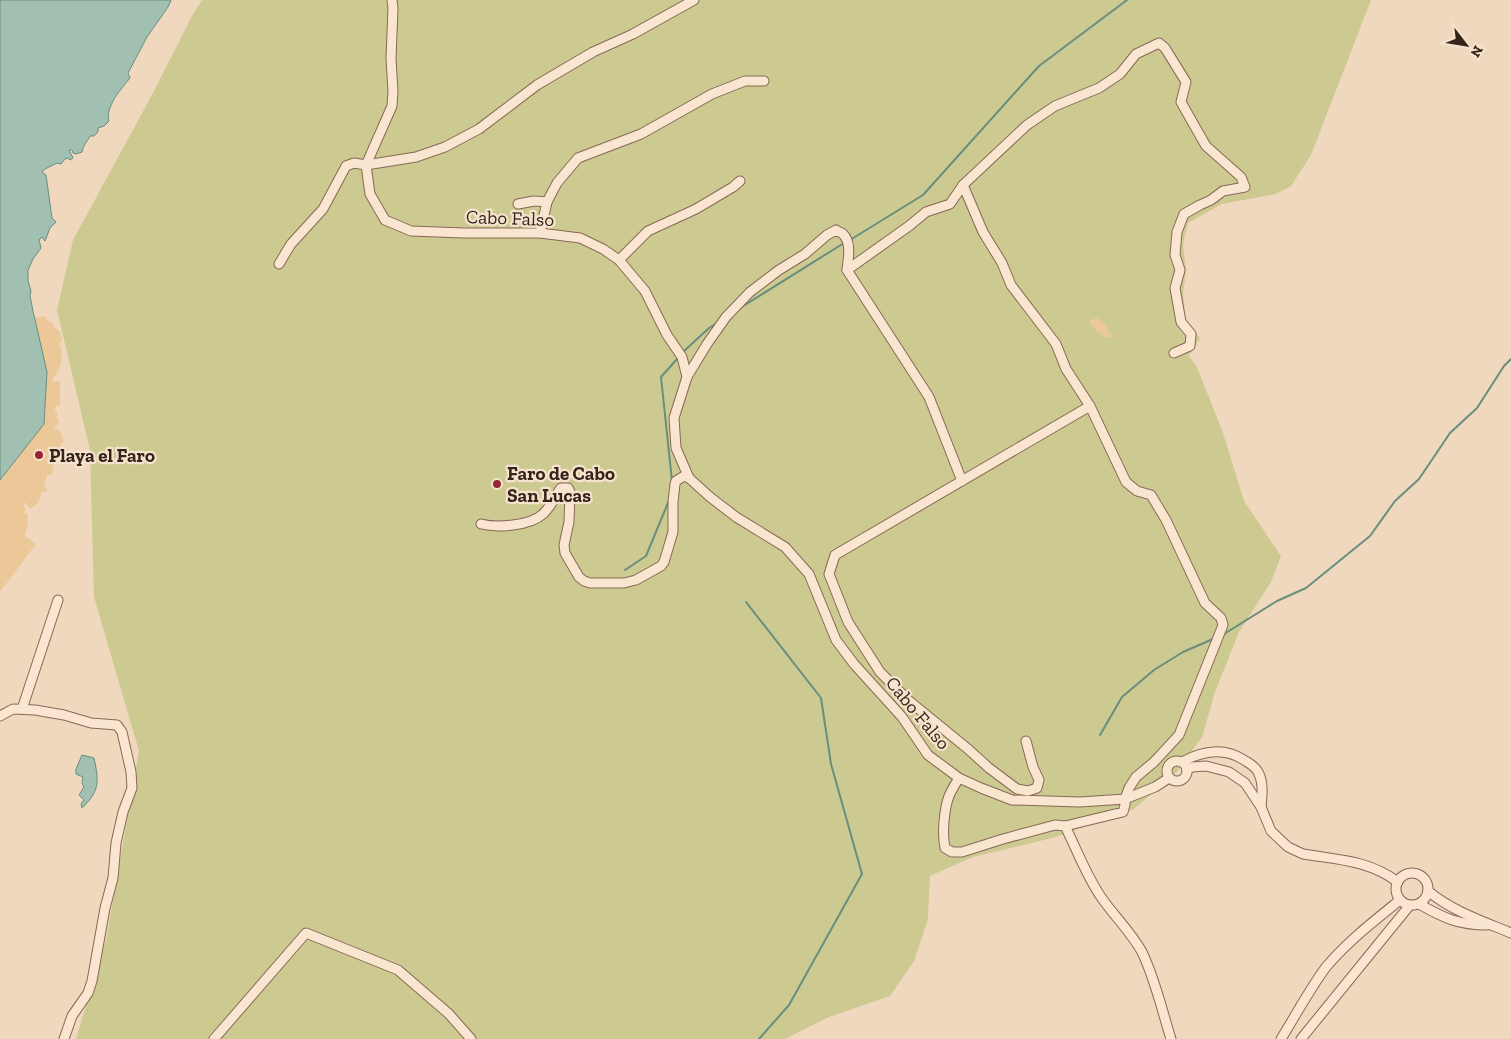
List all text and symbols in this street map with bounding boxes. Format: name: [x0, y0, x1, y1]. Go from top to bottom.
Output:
north arrow: [1441, 20, 1491, 70]
text: N: [1467, 42, 1487, 61]
street label: Cabo Falso: [465, 205, 555, 231]
place label: Playa el Faro: [49, 444, 155, 467]
marker: Playa el Faro: [33, 449, 45, 461]
place label: Faro de Cabo San Lucas: [507, 462, 615, 507]
marker: Faro de Cabo San Lucas: [491, 478, 503, 490]
street label: Cabo Falso: [881, 672, 955, 754]

